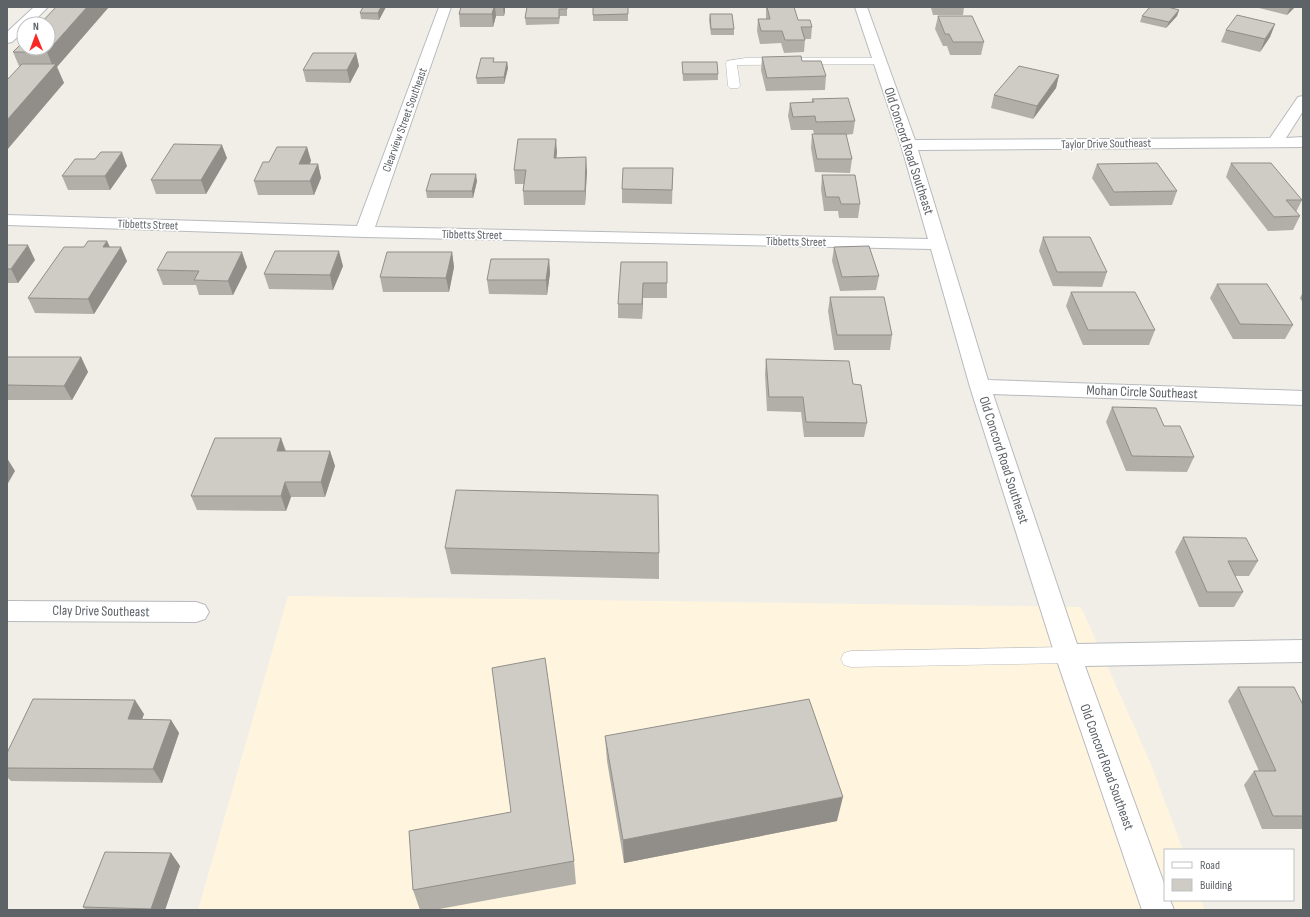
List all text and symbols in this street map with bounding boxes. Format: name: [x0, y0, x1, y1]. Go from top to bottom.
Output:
north arrow: [16, 16, 56, 56]
text: N: [33, 20, 39, 33]
street label: Clearview Street Southeast: [379, 65, 431, 174]
street label: Old Concord Road Southeast: [880, 85, 938, 217]
street label: Taylor Drive Southeast: [1061, 136, 1151, 152]
street label: Tibbetts Street: [117, 216, 179, 234]
street label: Tibbetts Street: [442, 227, 503, 243]
street label: Tibbetts Street: [766, 234, 827, 250]
street label: Mohan Circle Southeast: [1086, 382, 1198, 402]
street label: Old Concord Road Southeast: [975, 394, 1033, 526]
street label: Clay Drive Southeast: [52, 602, 150, 620]
street label: Old Concord Road Southeast: [1076, 702, 1138, 832]
legend: [1164, 849, 1294, 901]
text: Road: [1200, 858, 1220, 873]
text: Building: [1200, 878, 1232, 893]

